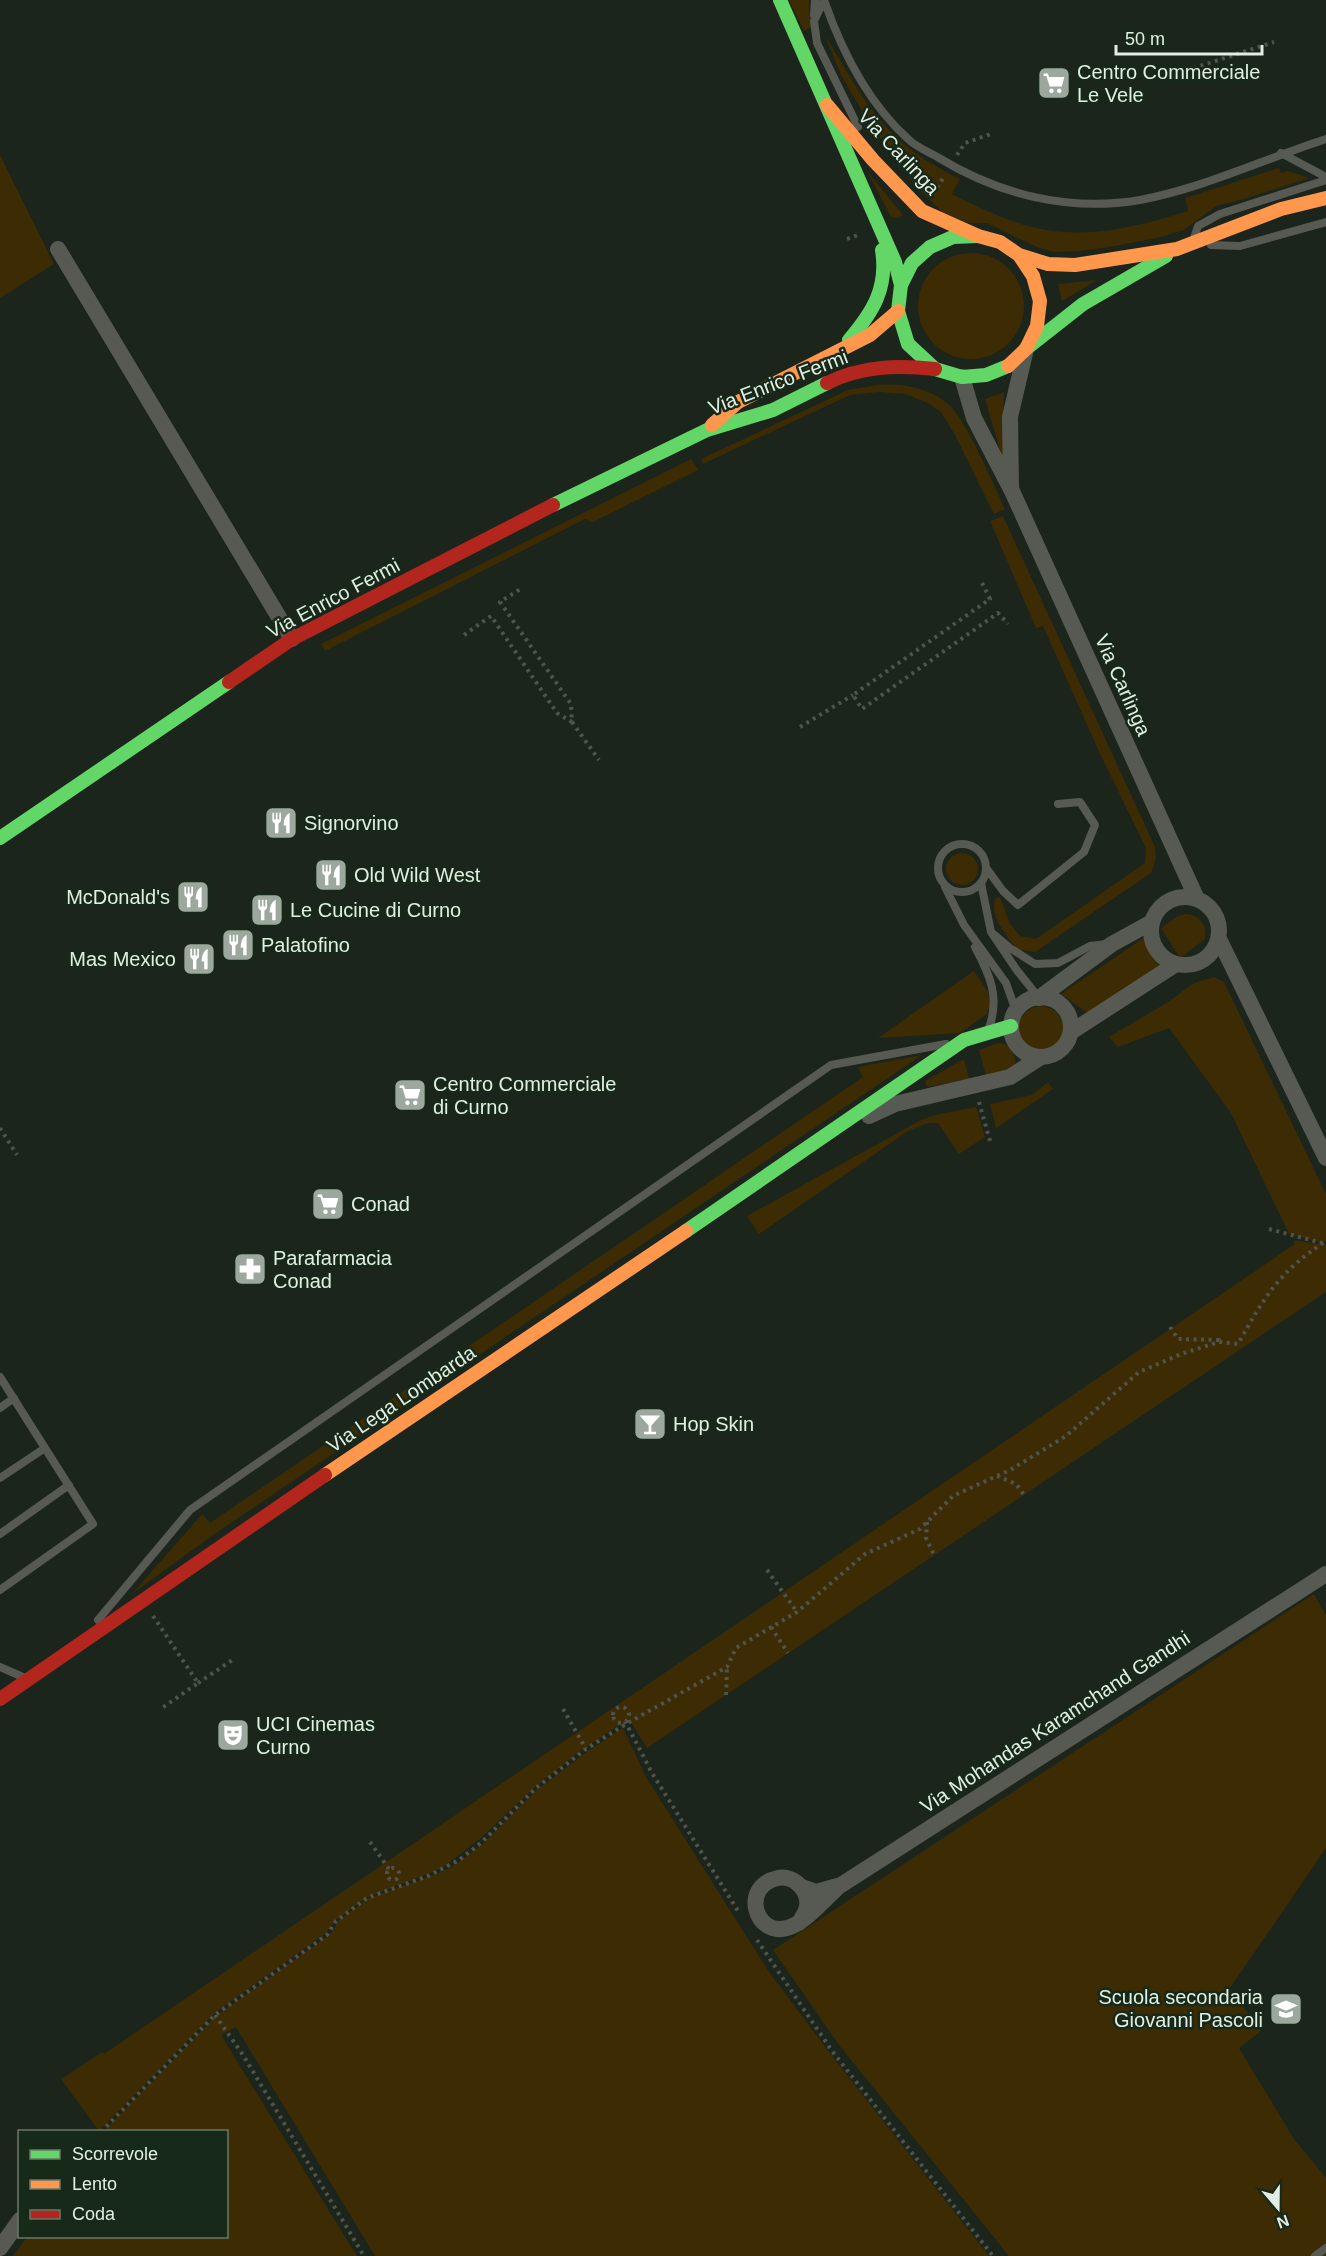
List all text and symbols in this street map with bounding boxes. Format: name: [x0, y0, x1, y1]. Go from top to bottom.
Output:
scale bar: [1116, 18, 1262, 56]
text: 50 m: [1125, 29, 1165, 49]
place label: Centro Commerciale Le Vele: [1077, 61, 1260, 106]
supermarket icon: Centro Commerciale Le Vele: [1036, 65, 1072, 101]
street label: Via Carlinga: [854, 105, 945, 200]
street label: Via Enrico Fermi: [705, 345, 851, 419]
street label: Via Enrico Fermi: [263, 554, 403, 642]
street label: Via Carlinga: [1091, 631, 1155, 740]
restaurant icon: Signorvino: [263, 805, 299, 841]
place label: Signorvino: [304, 812, 399, 834]
restaurant icon: Old Wild West: [313, 857, 349, 893]
place label: Old Wild West: [354, 864, 481, 886]
restaurant icon: McDonald's: [175, 879, 211, 915]
place label: McDonald's: [66, 886, 170, 908]
restaurant icon: Le Cucine di Curno: [249, 892, 285, 928]
place label: Le Cucine di Curno: [290, 899, 461, 921]
restaurant icon: Palatofino: [220, 927, 256, 963]
place label: Palatofino: [261, 934, 350, 956]
restaurant icon: Mas Mexico: [181, 941, 217, 977]
place label: Mas Mexico: [69, 948, 176, 970]
place label: Centro Commerciale di Curno: [433, 1073, 616, 1118]
supermarket icon: Centro Commerciale di Curno: [392, 1077, 428, 1113]
supermarket icon: Conad: [310, 1186, 346, 1222]
place label: Conad: [351, 1193, 410, 1215]
place label: Parafarmacia Conad: [273, 1247, 393, 1292]
pharmacy icon: Parafarmacia Conad: [232, 1251, 268, 1287]
street label: Via Lega Lombarda: [323, 1341, 480, 1457]
bar icon: Hop Skin: [632, 1406, 668, 1442]
place label: Hop Skin: [673, 1413, 754, 1435]
street label: Via Mohandas Karamchand Gandhi: [916, 1627, 1194, 1817]
place label: UCI Cinemas Curno: [256, 1713, 375, 1758]
theatre icon: UCI Cinemas Curno: [215, 1717, 251, 1753]
place label: Scuola secondaria Giovanni Pascoli: [1098, 1986, 1264, 2031]
school or university icon: Scuola secondaria Giovanni Pascoli: [1268, 1991, 1304, 2027]
legend: [18, 2130, 228, 2238]
text: Scorrevole: [72, 2144, 158, 2164]
text: Lento: [72, 2174, 117, 2194]
north arrow: [1248, 2178, 1308, 2238]
text: Coda: [72, 2204, 116, 2224]
text: N: [1275, 2212, 1291, 2232]

